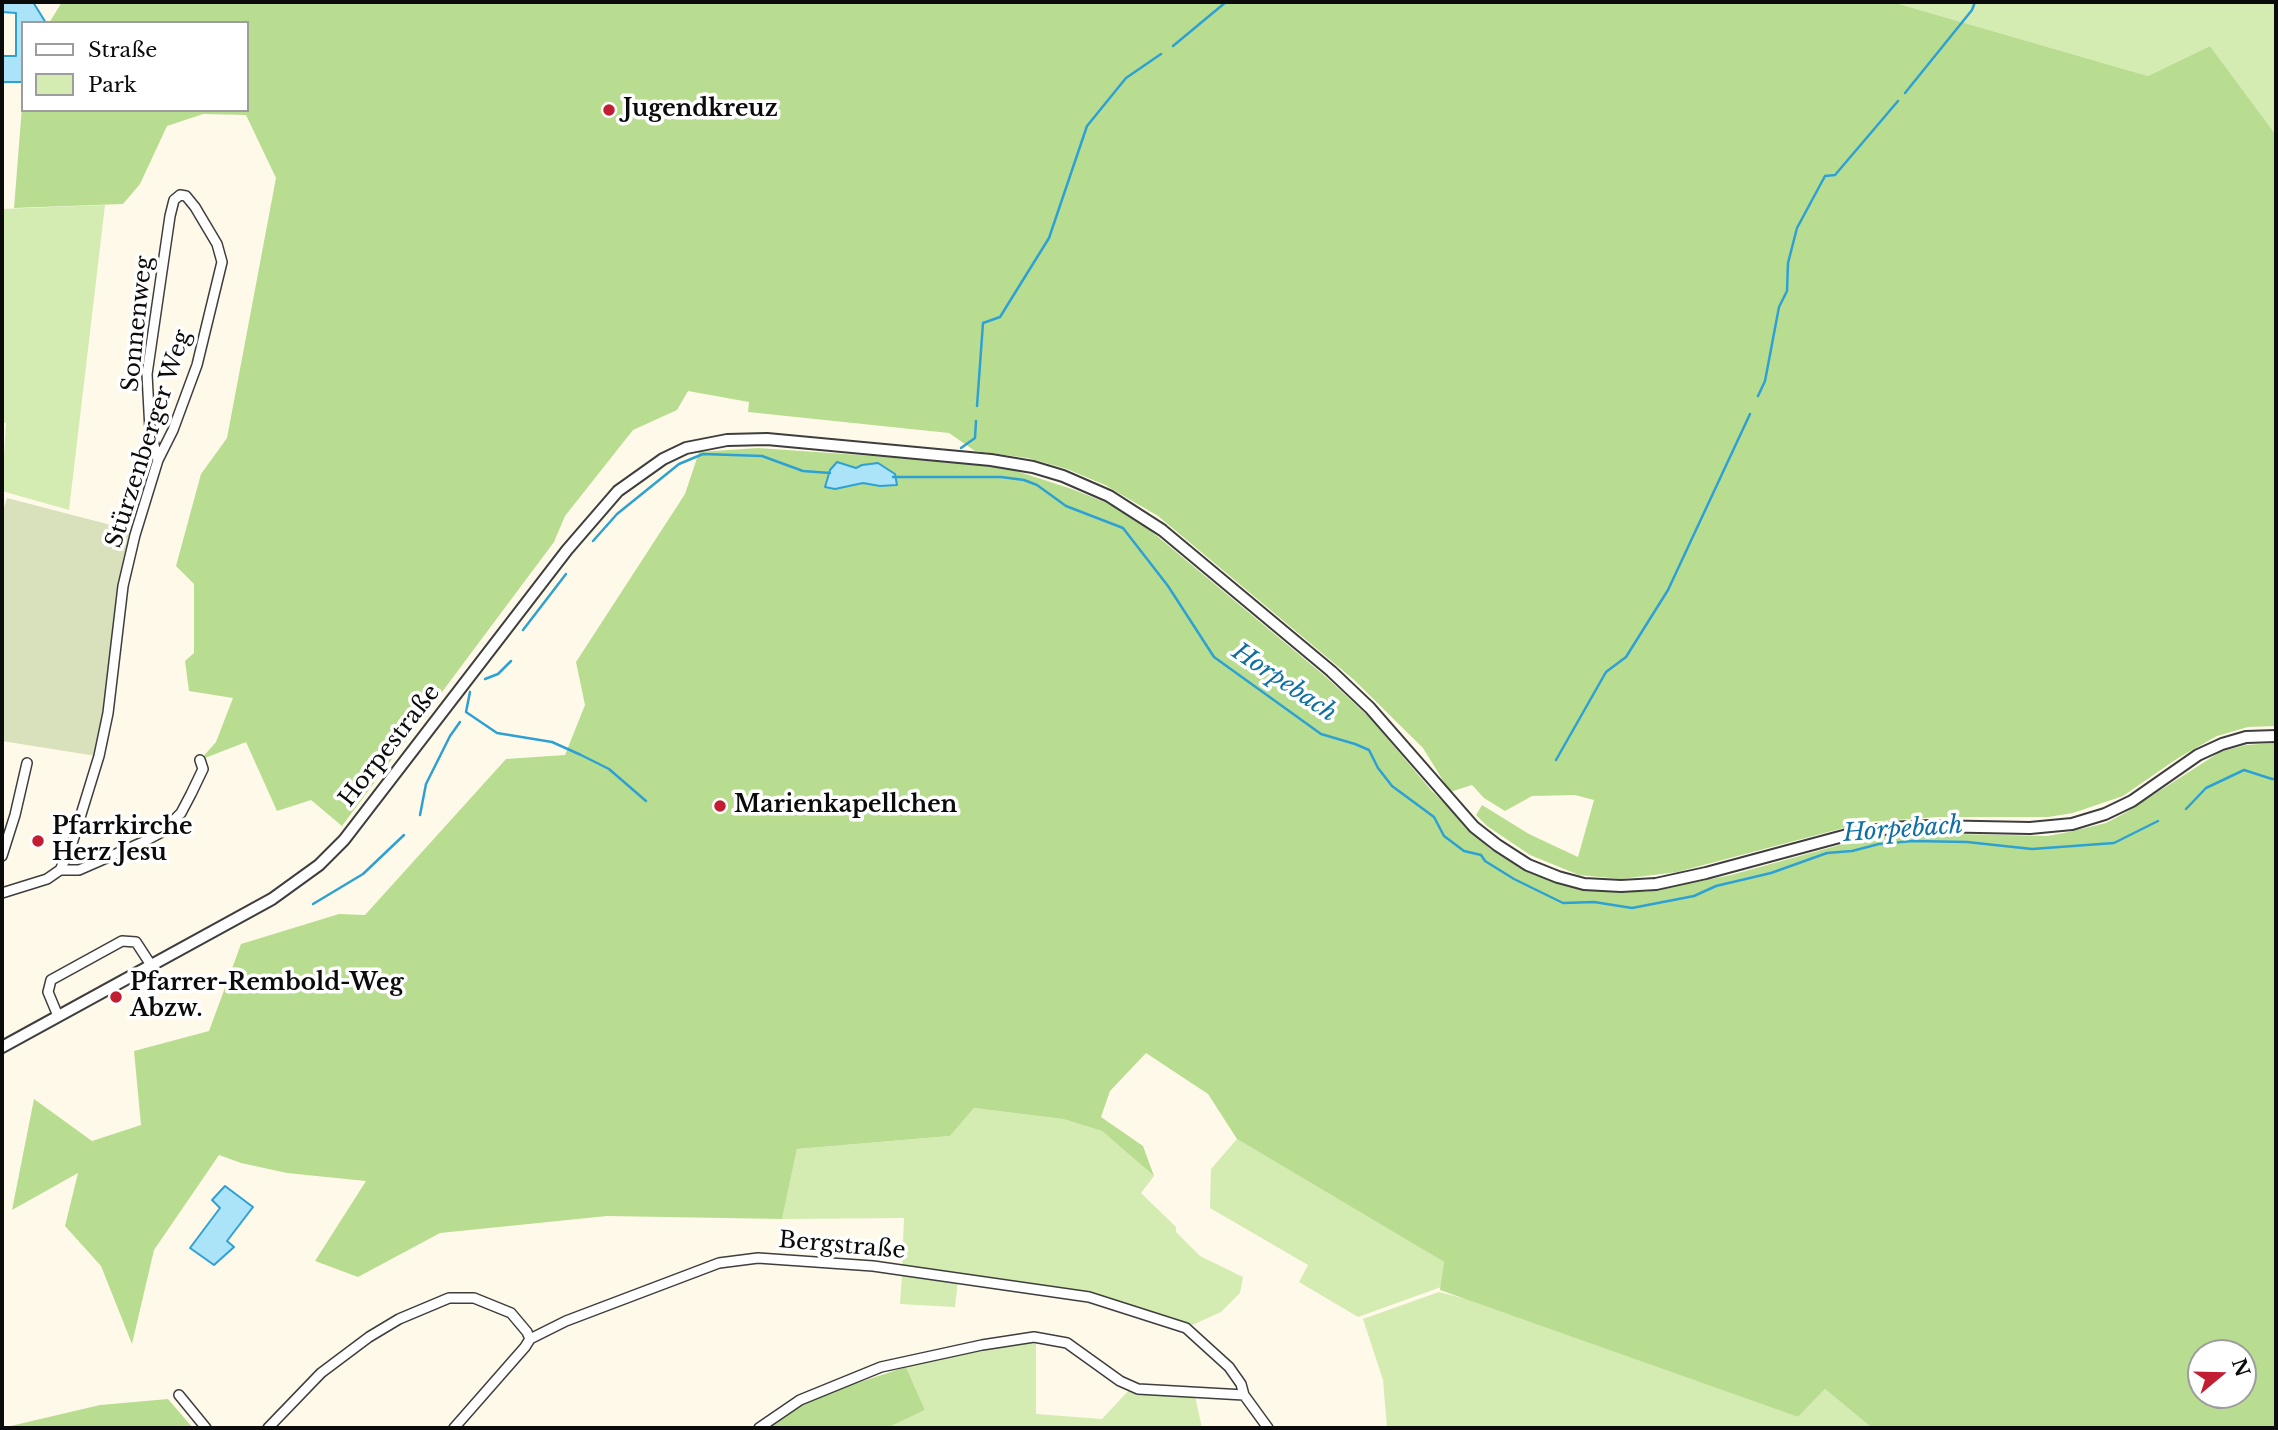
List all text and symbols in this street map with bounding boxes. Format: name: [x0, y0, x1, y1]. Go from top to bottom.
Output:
legend: [21, 21, 248, 112]
text: Straße: [88, 37, 157, 63]
text: Park: [88, 72, 137, 98]
place label: Jugendkreuz: [623, 96, 778, 124]
marker: Jugendkreuz: [601, 102, 617, 118]
street label: Sonnenweg: [117, 255, 159, 393]
street label: Stürzenberger Weg: [101, 327, 197, 551]
water label: Horpebach: [1226, 638, 1342, 728]
street label: Horpestraße: [334, 680, 446, 812]
place label: Marienkapellchen: [734, 792, 957, 820]
marker: Marienkapellchen: [712, 798, 728, 814]
water label: Horpebach: [1842, 811, 1964, 849]
place label: Pfarrkirche Herz Jesu: [52, 814, 193, 868]
marker: Pfarrkirche Herz Jesu: [30, 833, 46, 849]
place label: Pfarrer-Rembold-Weg Abzw.: [130, 970, 404, 1024]
marker: Pfarrer-Rembold-Weg Abzw.: [108, 989, 124, 1005]
street label: Bergstraße: [777, 1227, 907, 1265]
north arrow: [2187, 1339, 2257, 1409]
text: N: [2227, 1355, 2254, 1380]

